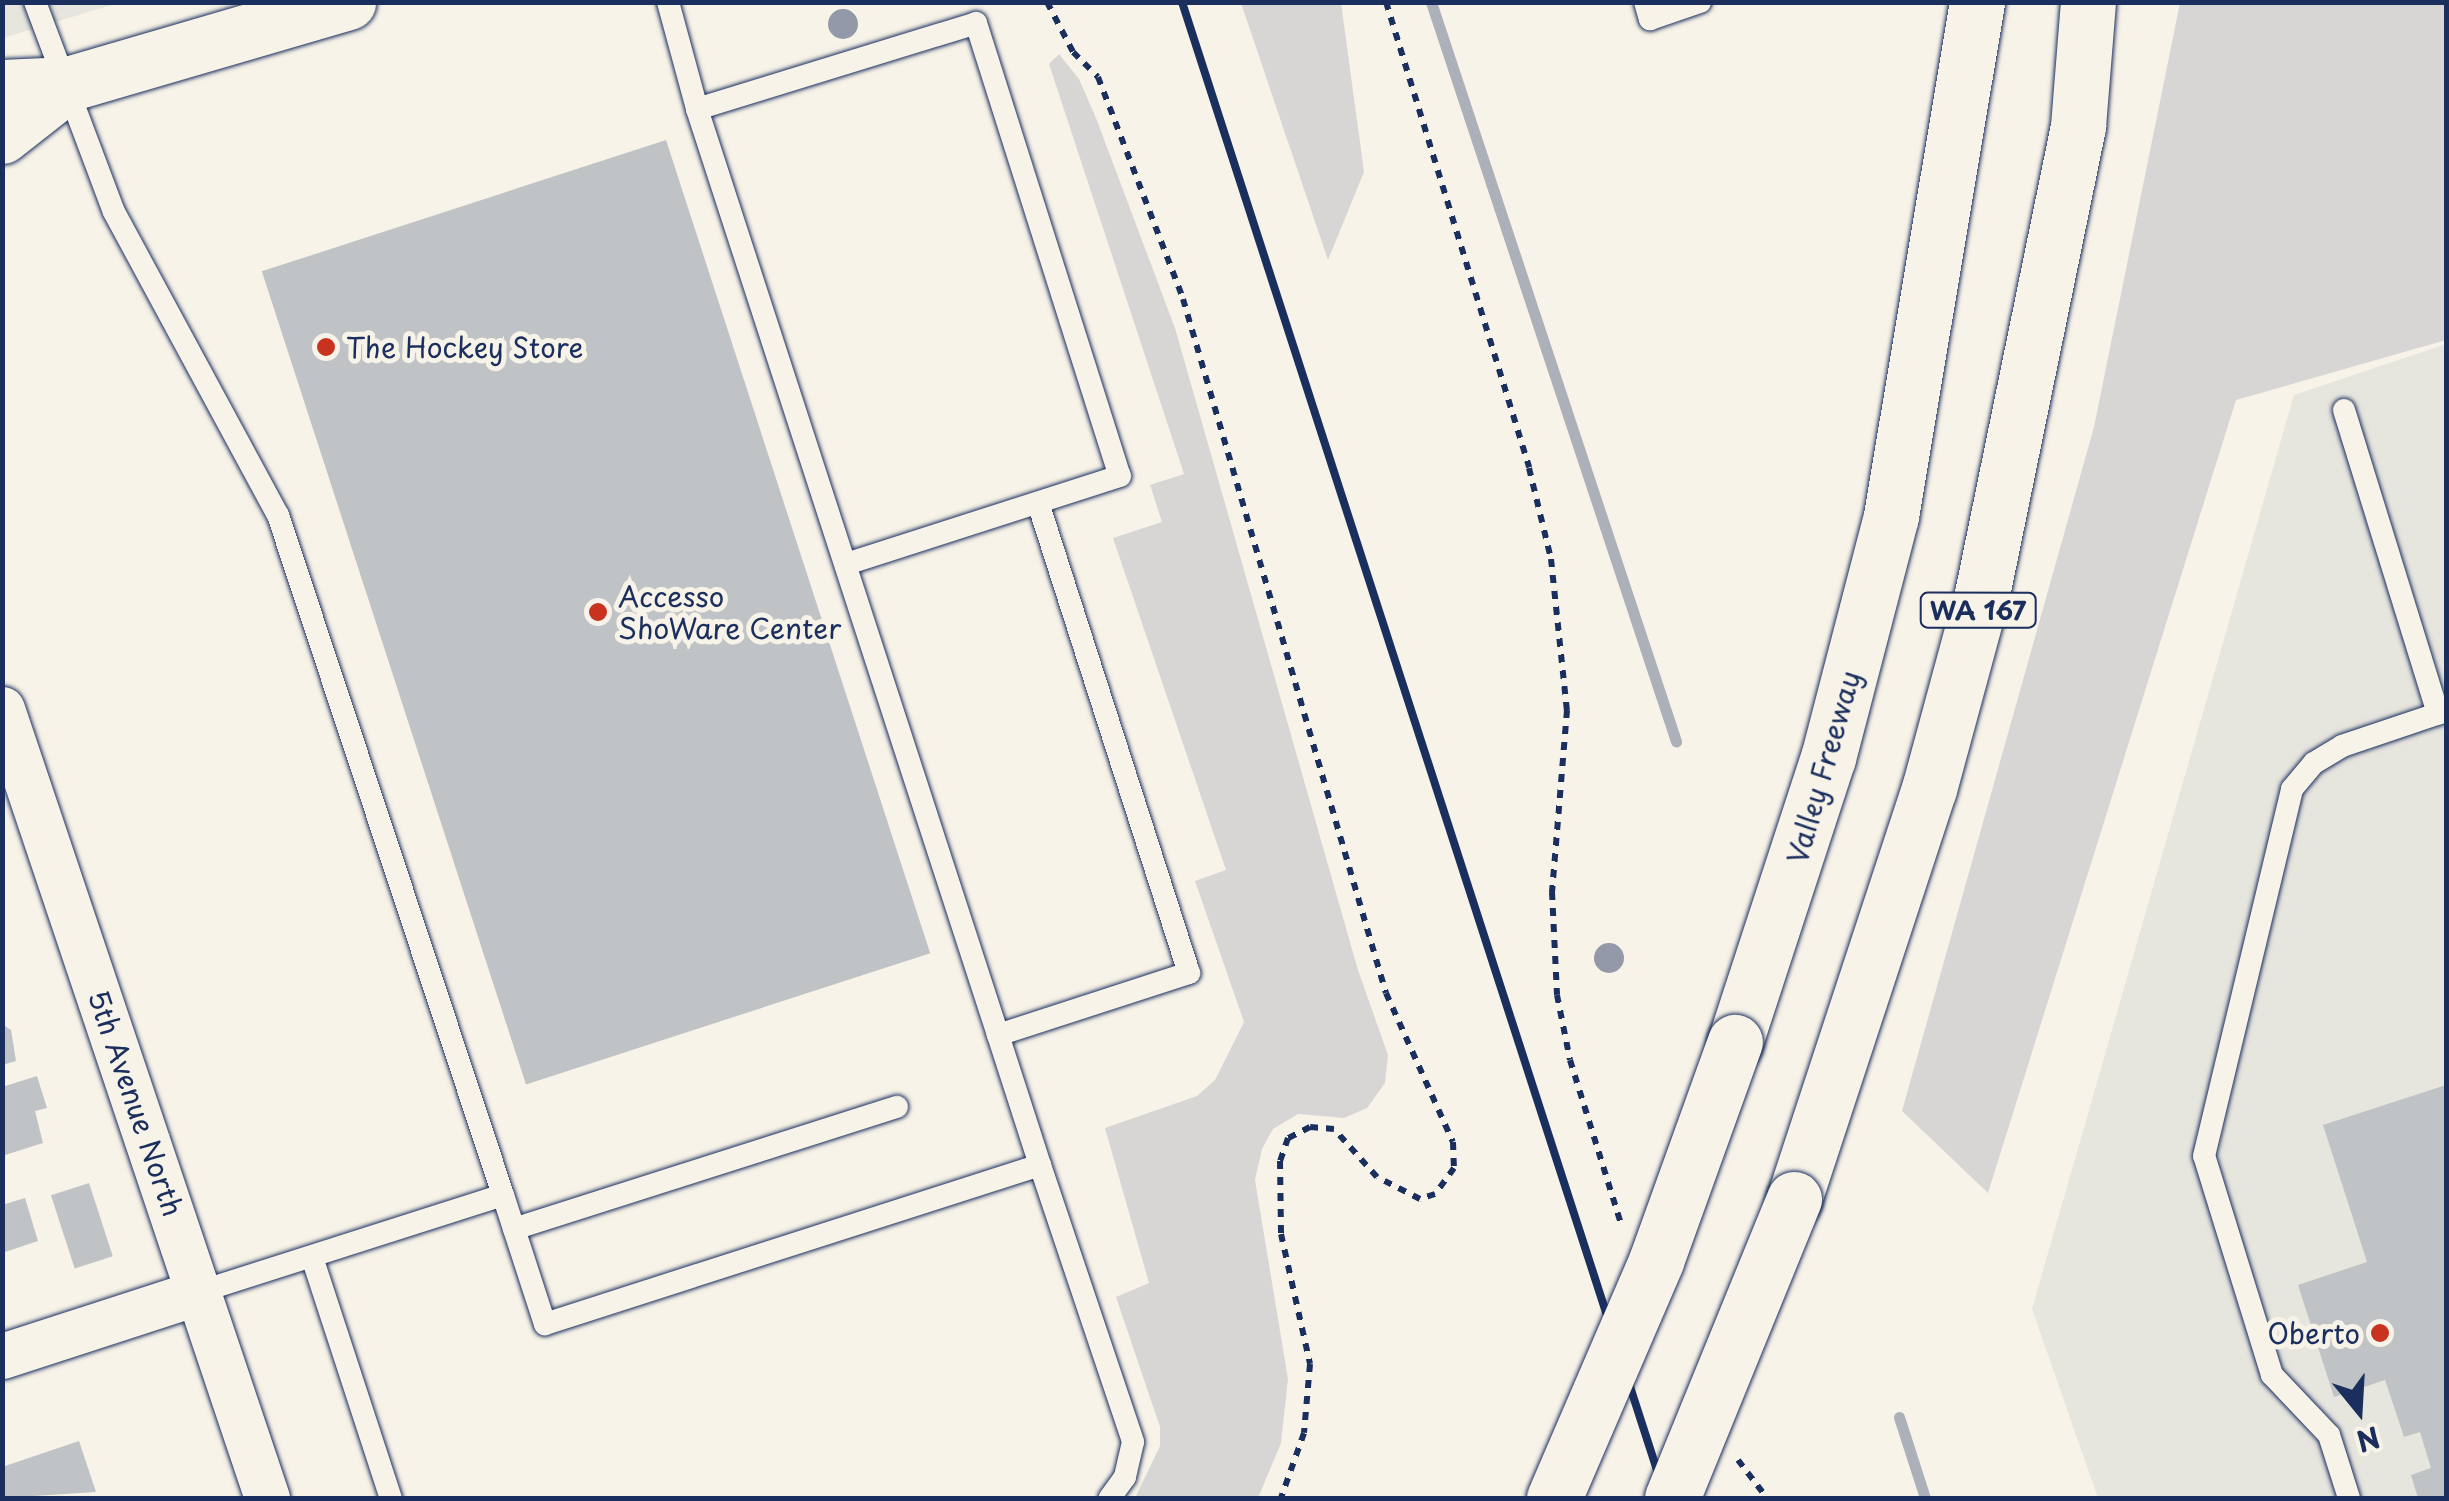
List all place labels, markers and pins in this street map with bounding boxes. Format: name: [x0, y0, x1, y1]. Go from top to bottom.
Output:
place label: The Hockey Store: [346, 330, 584, 364]
marker: The Hockey Store: [315, 336, 337, 358]
place label: Accesso ShoWare Center: [618, 579, 841, 645]
marker: Accesso ShoWare Center: [587, 601, 609, 623]
place label: Oberto: [2267, 1316, 2360, 1350]
marker: Oberto: [2369, 1322, 2391, 1344]

